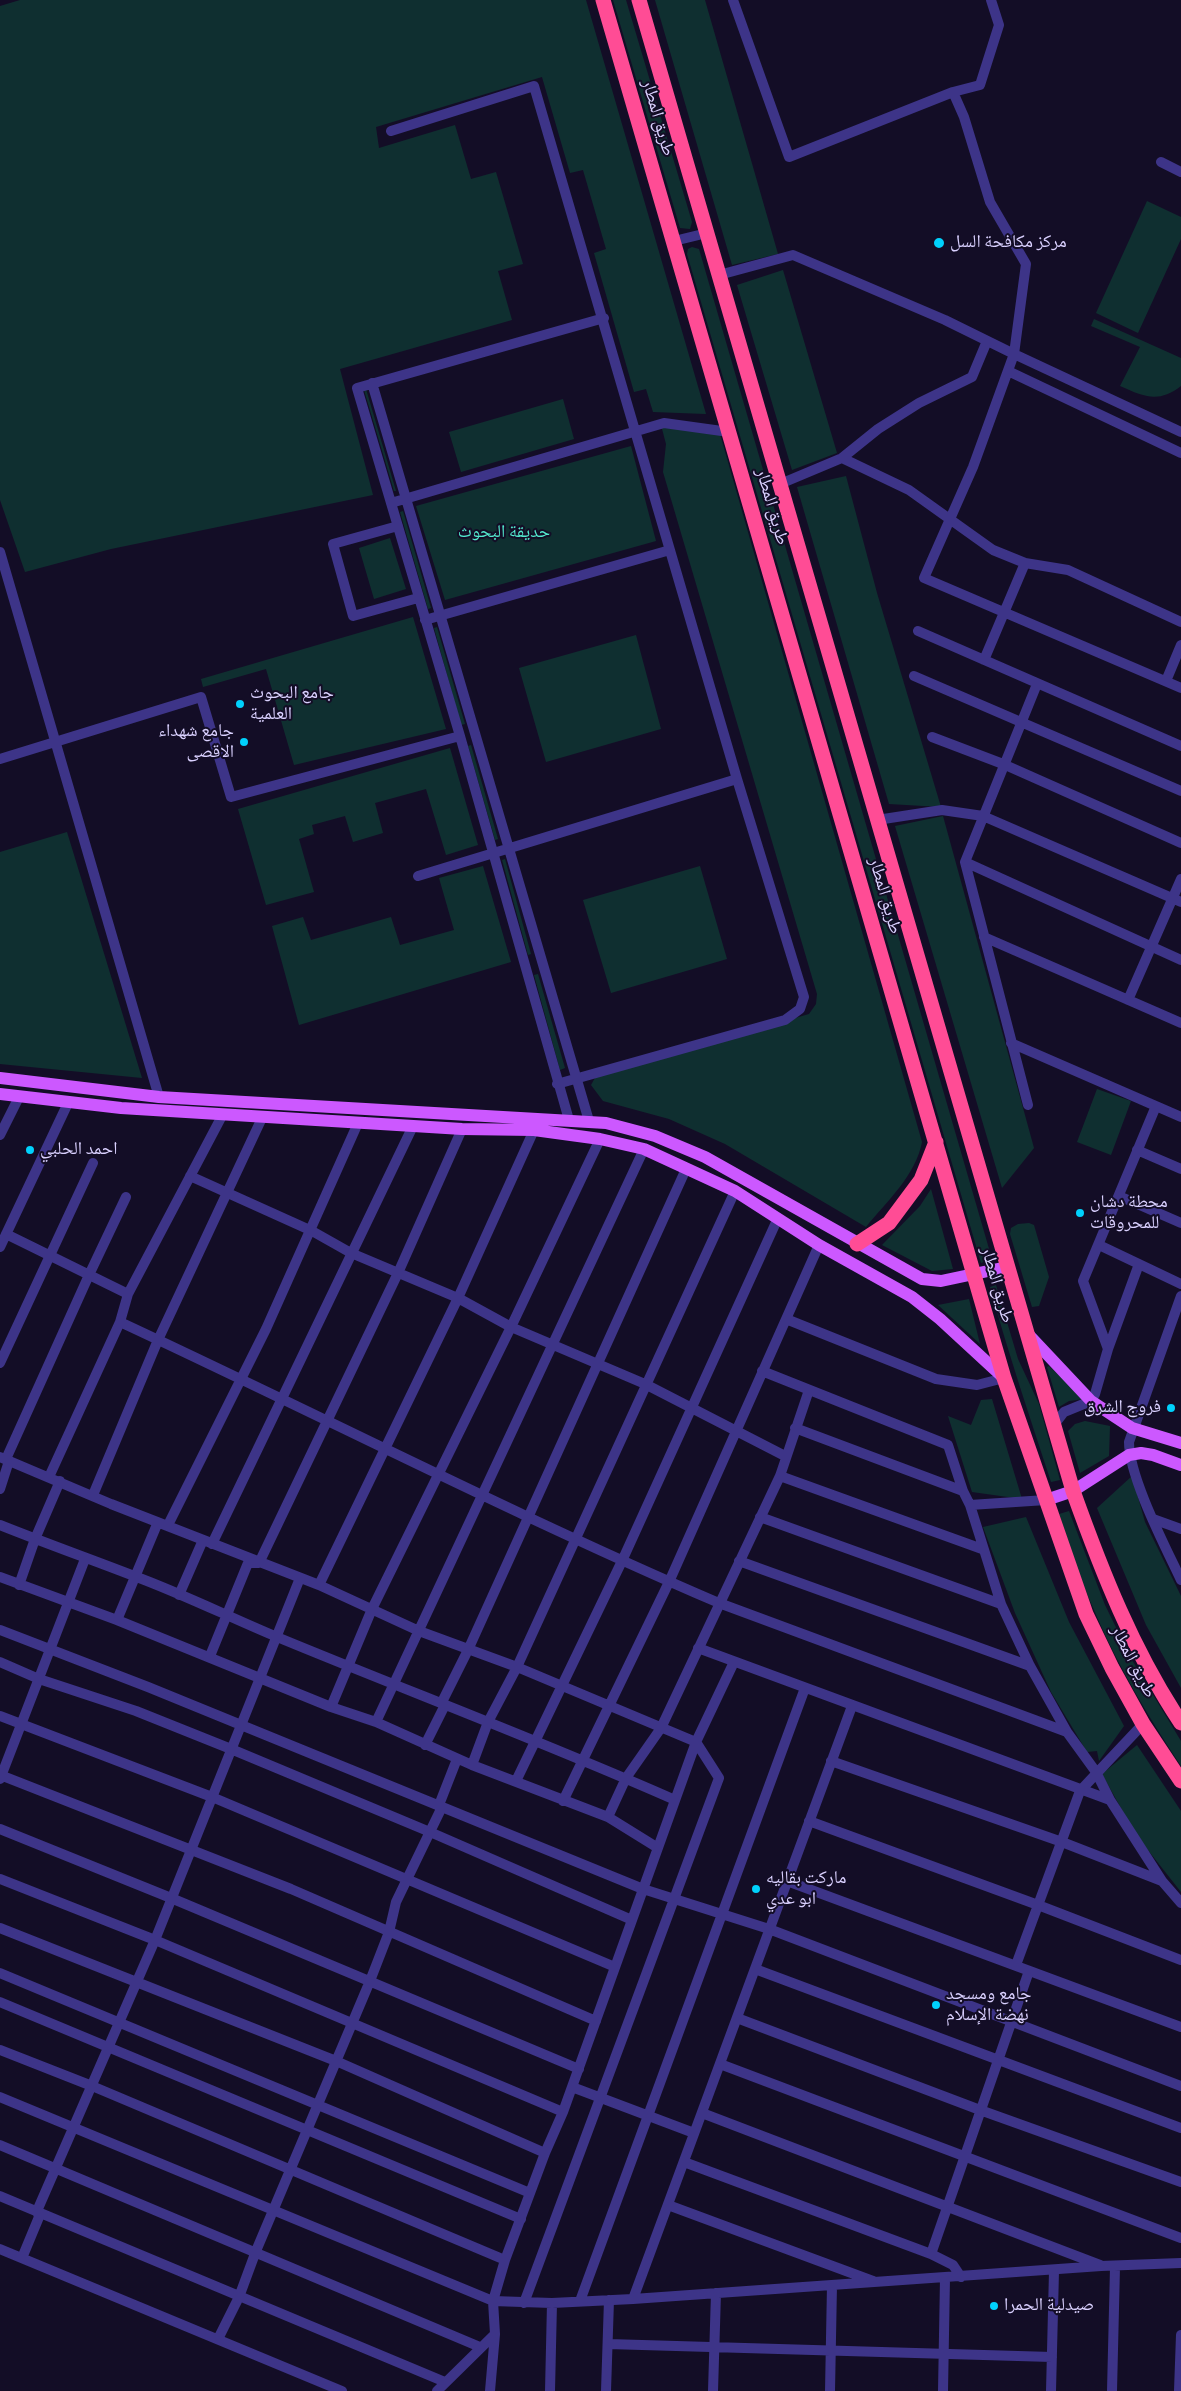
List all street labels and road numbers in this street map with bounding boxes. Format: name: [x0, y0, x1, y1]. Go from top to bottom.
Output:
street label: طريق المطار: [636, 77, 678, 159]
street label: طريق المطار: [750, 466, 792, 548]
street label: طريق المطار: [863, 855, 905, 937]
street label: طريق المطار: [975, 1244, 1017, 1326]
street label: طريق المطار: [1104, 1622, 1160, 1702]

